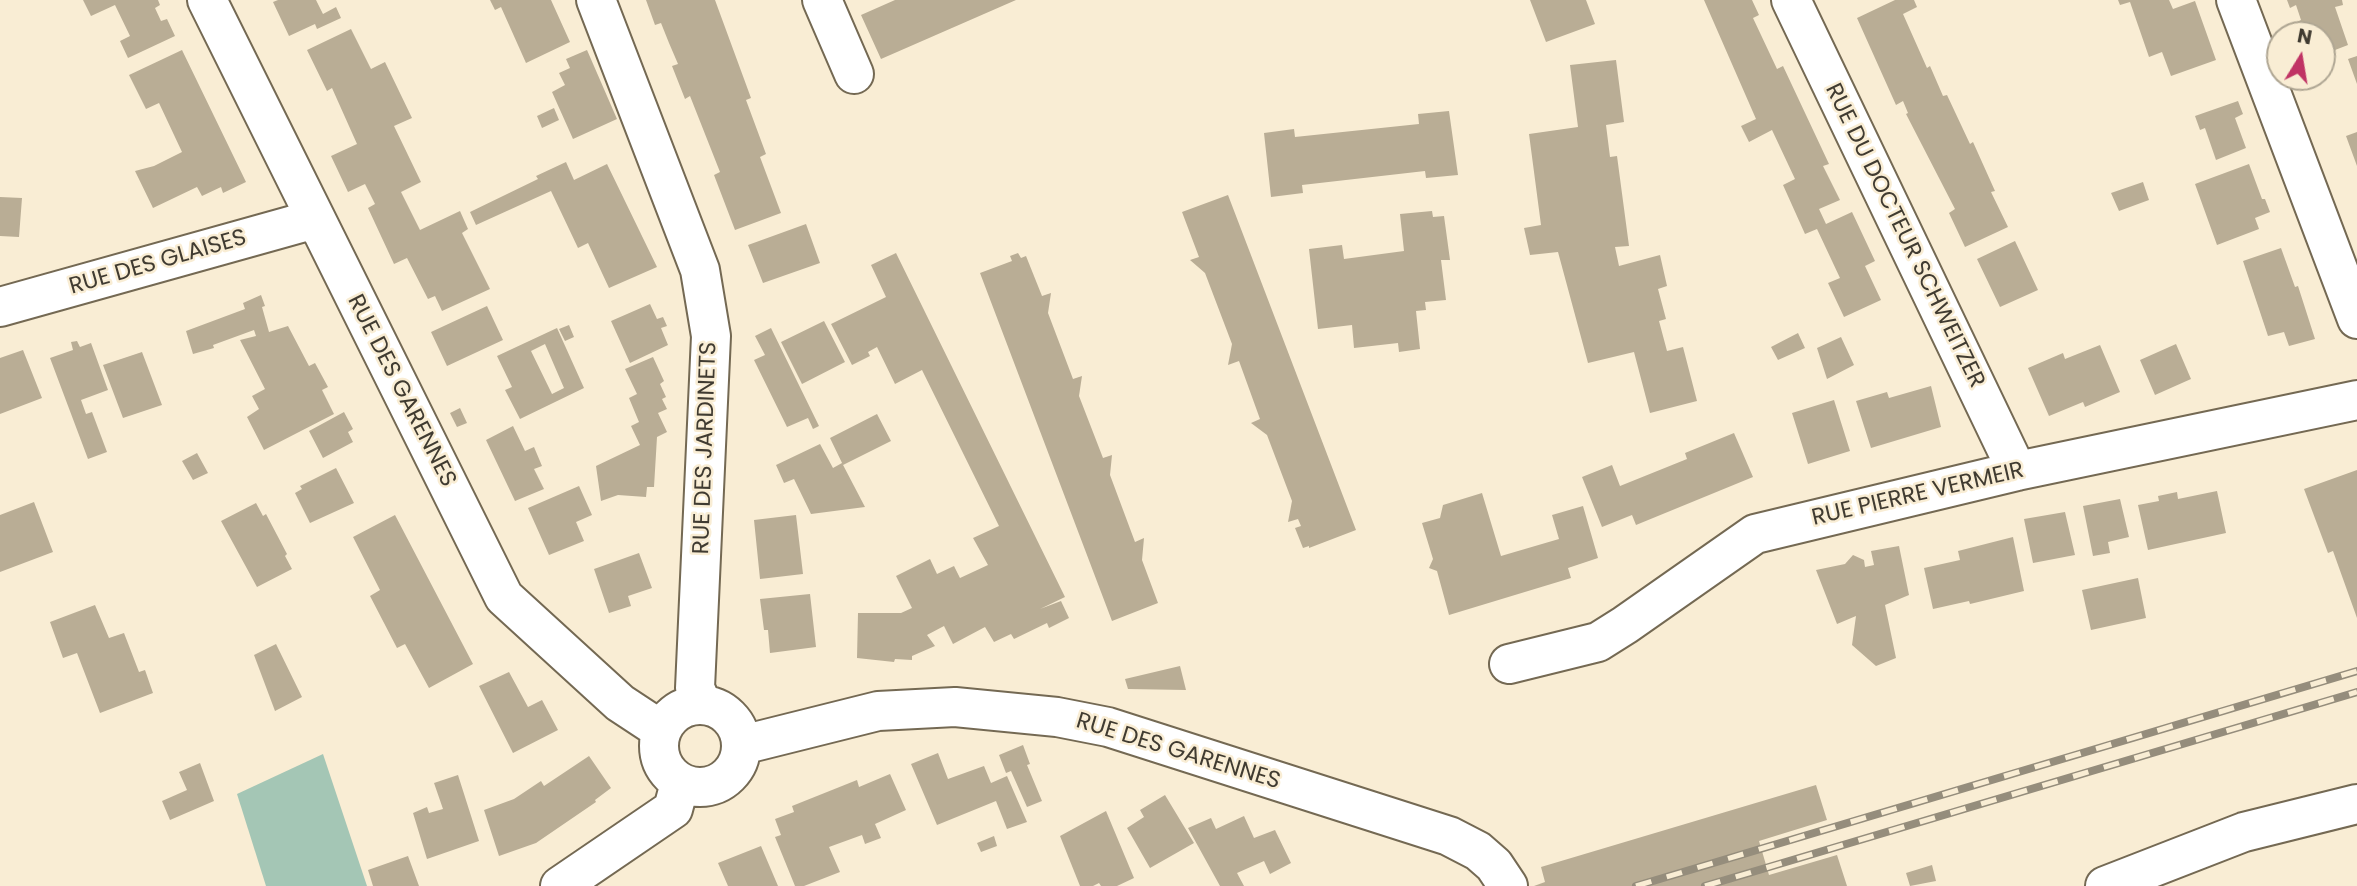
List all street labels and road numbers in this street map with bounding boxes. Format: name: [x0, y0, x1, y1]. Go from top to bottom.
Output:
street label: RUE DU DOCTEUR SCHWEITZER: [1818, 79, 1990, 393]
street label: RUE DES GLAISES: [66, 225, 250, 301]
street label: RUE DES GARENNES: [341, 290, 461, 492]
street label: RUE DES JARDINETS: [688, 341, 724, 555]
street label: RUE PIERRE VERMEIR: [1809, 457, 2027, 533]
street label: RUE DES GARENNES: [1073, 708, 1283, 796]

